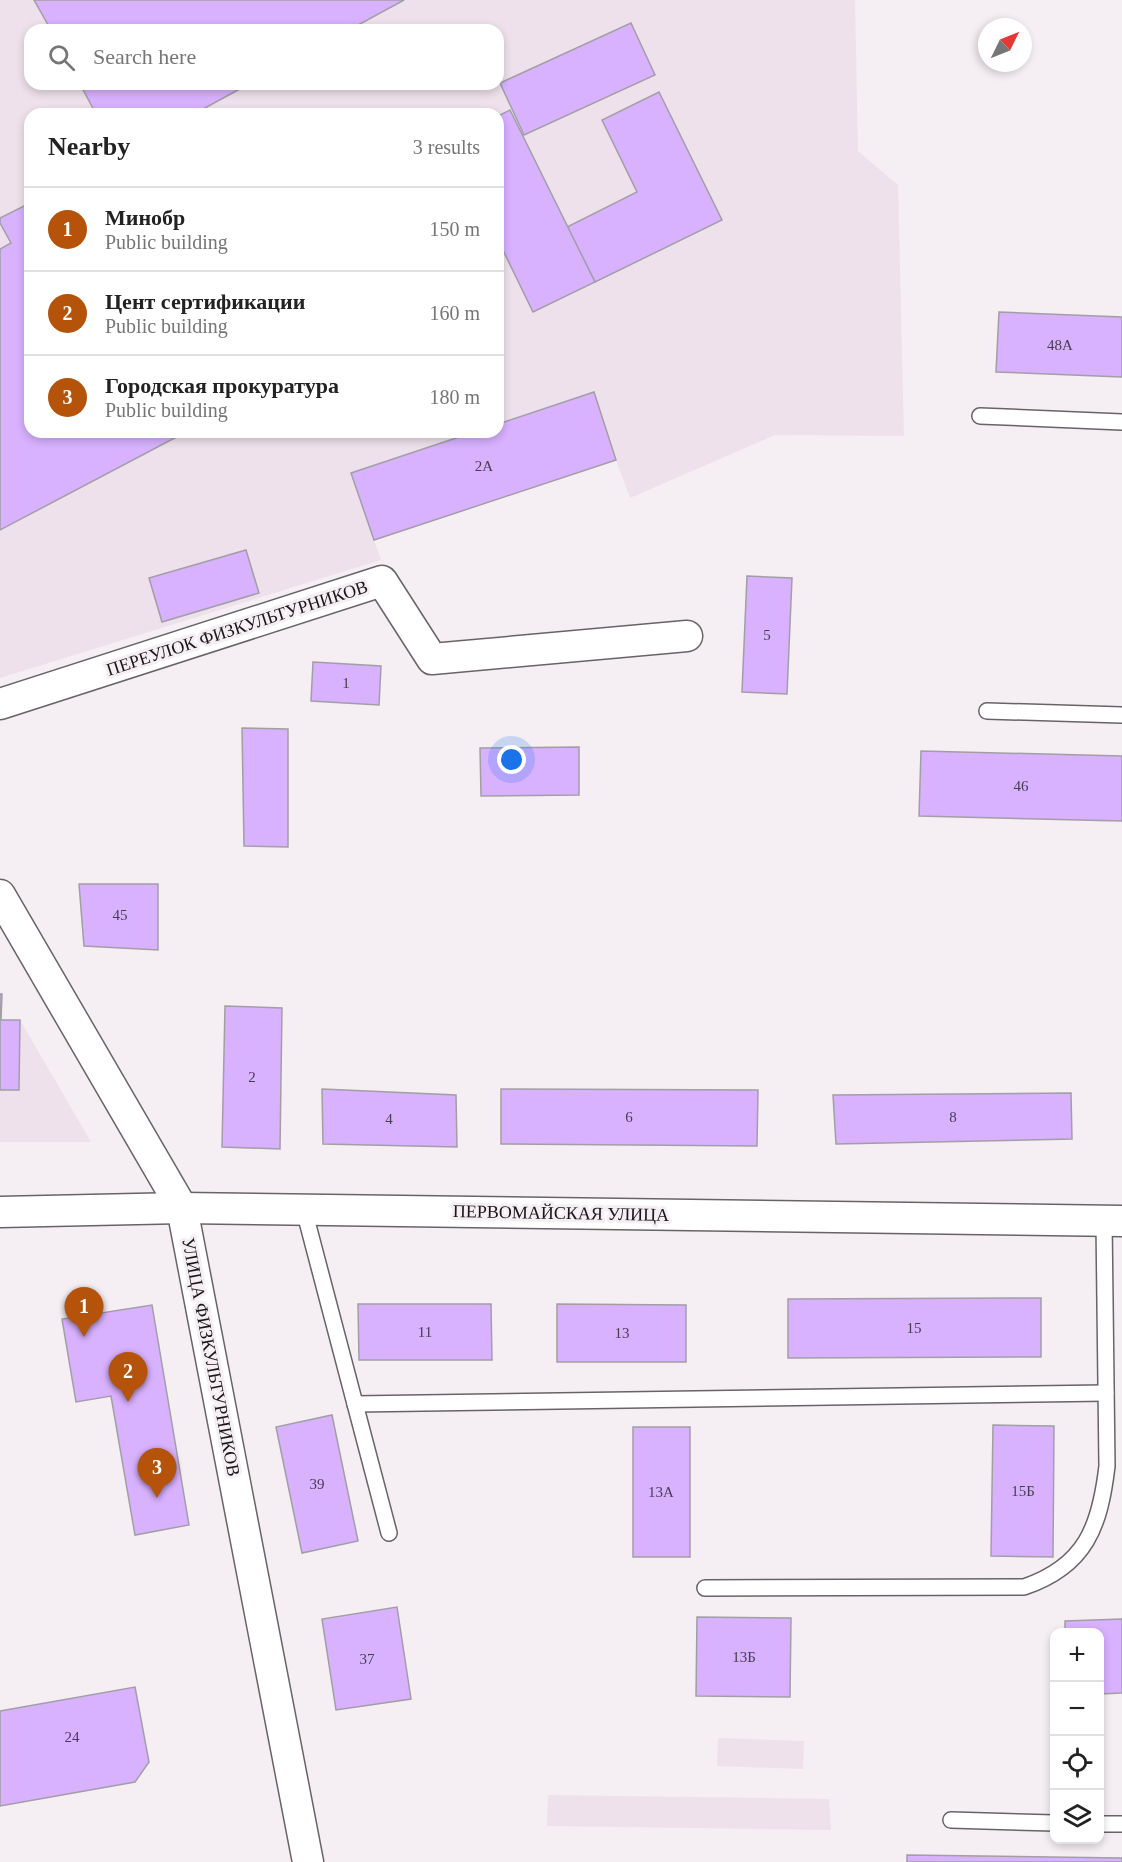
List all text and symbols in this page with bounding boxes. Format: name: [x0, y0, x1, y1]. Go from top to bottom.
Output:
north arrow: [978, 18, 1032, 72]
search box: [24, 24, 504, 90]
icon: search: [45, 41, 78, 74]
text: Search here: [93, 44, 196, 69]
text: Nearby: [48, 132, 130, 161]
text: 3 results: [413, 136, 480, 158]
text: Минобр: [105, 205, 185, 230]
text: 1: [63, 218, 73, 240]
text: 150 m: [429, 218, 480, 240]
text: Public building: [105, 231, 228, 253]
text: Цент сертификации: [105, 289, 305, 314]
text: 2: [63, 302, 73, 324]
text: 160 m: [429, 302, 480, 324]
text: Public building: [105, 315, 228, 337]
house number: 48А: [1047, 337, 1073, 353]
text: Городская прокуратура: [105, 373, 339, 398]
text: 3: [63, 386, 73, 408]
text: 180 m: [429, 386, 480, 408]
text: Public building: [105, 399, 228, 421]
house number: 2А: [475, 458, 493, 474]
street label: ПЕРЕУЛОК ФИЗКУЛЬТУРНИКОВ: [104, 576, 370, 680]
house number: 5: [763, 627, 771, 643]
house number: 1: [342, 675, 350, 691]
your location: [497, 745, 526, 774]
house number: 46: [1014, 778, 1029, 794]
house number: 45: [113, 907, 128, 923]
house number: 2: [248, 1069, 256, 1085]
house number: 6: [625, 1109, 633, 1125]
house number: 8: [949, 1109, 957, 1125]
house number: 4: [385, 1111, 393, 1127]
street label: ПЕРВОМАЙСКАЯ УЛИЦА: [453, 1201, 669, 1225]
street label: УЛИЦА ФИЗКУЛЬТУРНИКОВ: [178, 1236, 244, 1478]
pin: 1: [64, 1288, 104, 1337]
house number: 15: [907, 1320, 922, 1336]
house number: 11: [418, 1324, 432, 1340]
house number: 13: [615, 1325, 630, 1341]
pin: 2: [108, 1352, 148, 1402]
pin: 3: [138, 1448, 176, 1498]
house number: 39: [310, 1476, 325, 1492]
house number: 15Б: [1011, 1483, 1035, 1499]
house number: 13А: [648, 1484, 674, 1500]
map controls: [1050, 1628, 1104, 1844]
button: +: [1050, 1628, 1104, 1682]
house number: 13Б: [732, 1649, 756, 1665]
house number: 37: [360, 1651, 375, 1667]
button: −: [1050, 1682, 1104, 1736]
house number: 24: [65, 1729, 80, 1745]
button: locate: [1050, 1736, 1104, 1790]
button: layers: [1050, 1790, 1104, 1844]

